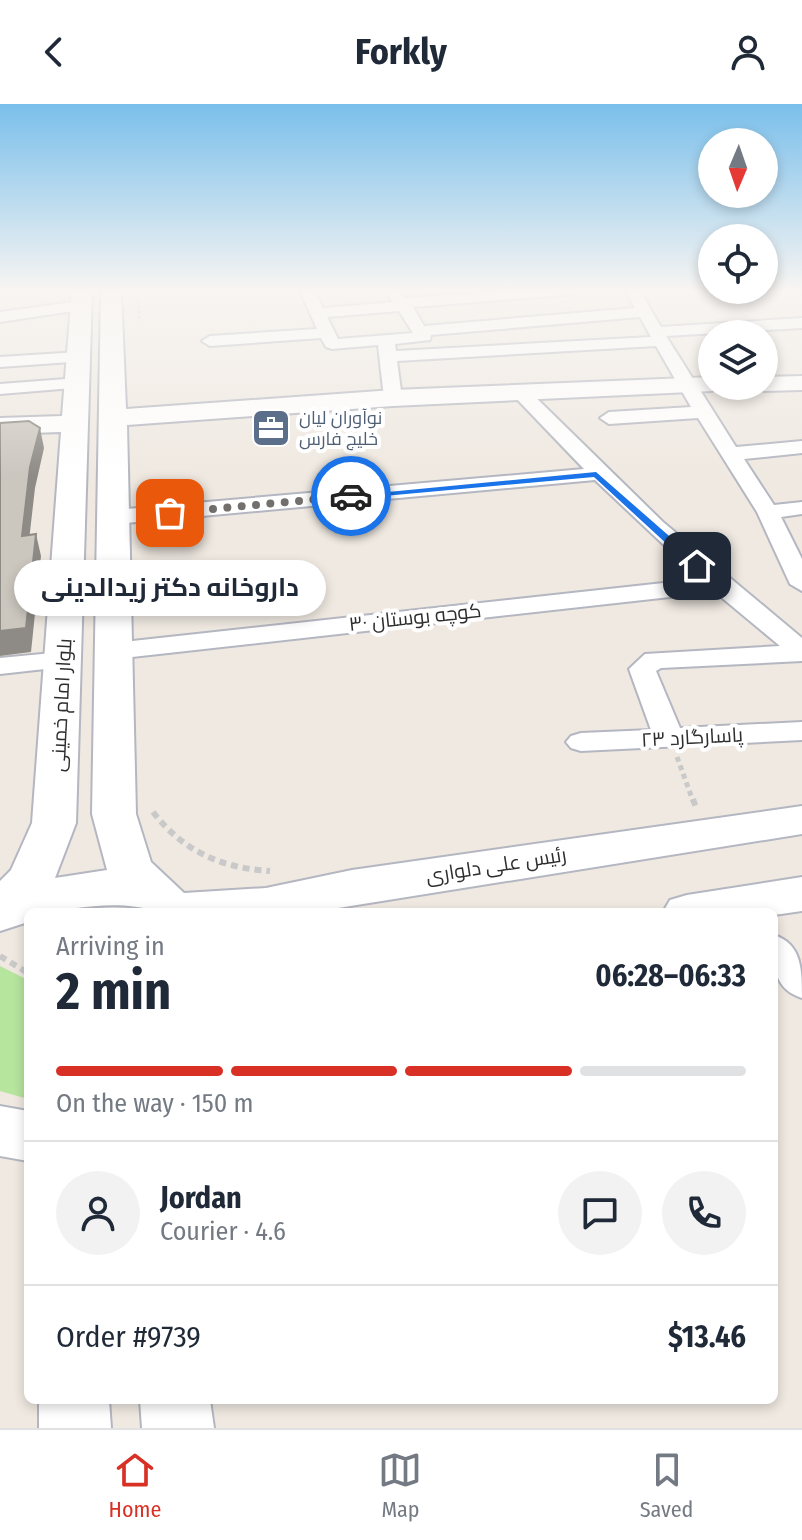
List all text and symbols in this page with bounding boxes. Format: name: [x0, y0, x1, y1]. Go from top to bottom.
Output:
icon: back: [32, 30, 76, 74]
text: Forkly: [355, 30, 447, 74]
icon: person: [726, 30, 770, 74]
north arrow: [698, 128, 778, 208]
map controls: [698, 128, 778, 400]
button: locate: [698, 224, 778, 304]
button: layers: [698, 320, 778, 400]
office icon: نوآوران لیان خلیج فارس: [250, 407, 292, 449]
place label: نوآوران لیان خلیج فارس: [299, 407, 382, 451]
courier: [311, 456, 391, 536]
icon: car: [329, 474, 373, 518]
pin: [136, 479, 204, 547]
icon: bag: [148, 491, 192, 535]
pin: [663, 532, 731, 600]
icon: home: [675, 544, 719, 588]
callout: داروخانه دکتر زیدالدینی: [14, 561, 326, 617]
text: داروخانه دکتر زیدالدینی: [41, 572, 299, 603]
street label: کوچه بوستان ۳۰: [348, 598, 483, 637]
street label: بلوار امام خمینی: [46, 638, 78, 773]
street label: پاسارگارد ۲۳: [640, 722, 744, 753]
street label: رئیس علی دلواری: [424, 842, 568, 889]
text: Arriving in: [56, 931, 165, 962]
text: 06:28–06:33: [595, 958, 746, 994]
text: 2 min: [56, 960, 171, 1023]
text: On the way · 150 m: [56, 1088, 253, 1119]
button: person: [56, 1171, 140, 1255]
button: chat: [558, 1171, 642, 1255]
button: phone: [662, 1171, 746, 1255]
text: Jordan: [160, 1180, 242, 1216]
text: Courier · 4.6: [160, 1216, 286, 1247]
text: Order #9739: [56, 1319, 201, 1355]
text: $13.46: [668, 1319, 746, 1355]
tab: Home: [109, 1448, 161, 1523]
tab: Map: [378, 1448, 422, 1523]
tab: Saved: [640, 1448, 693, 1523]

